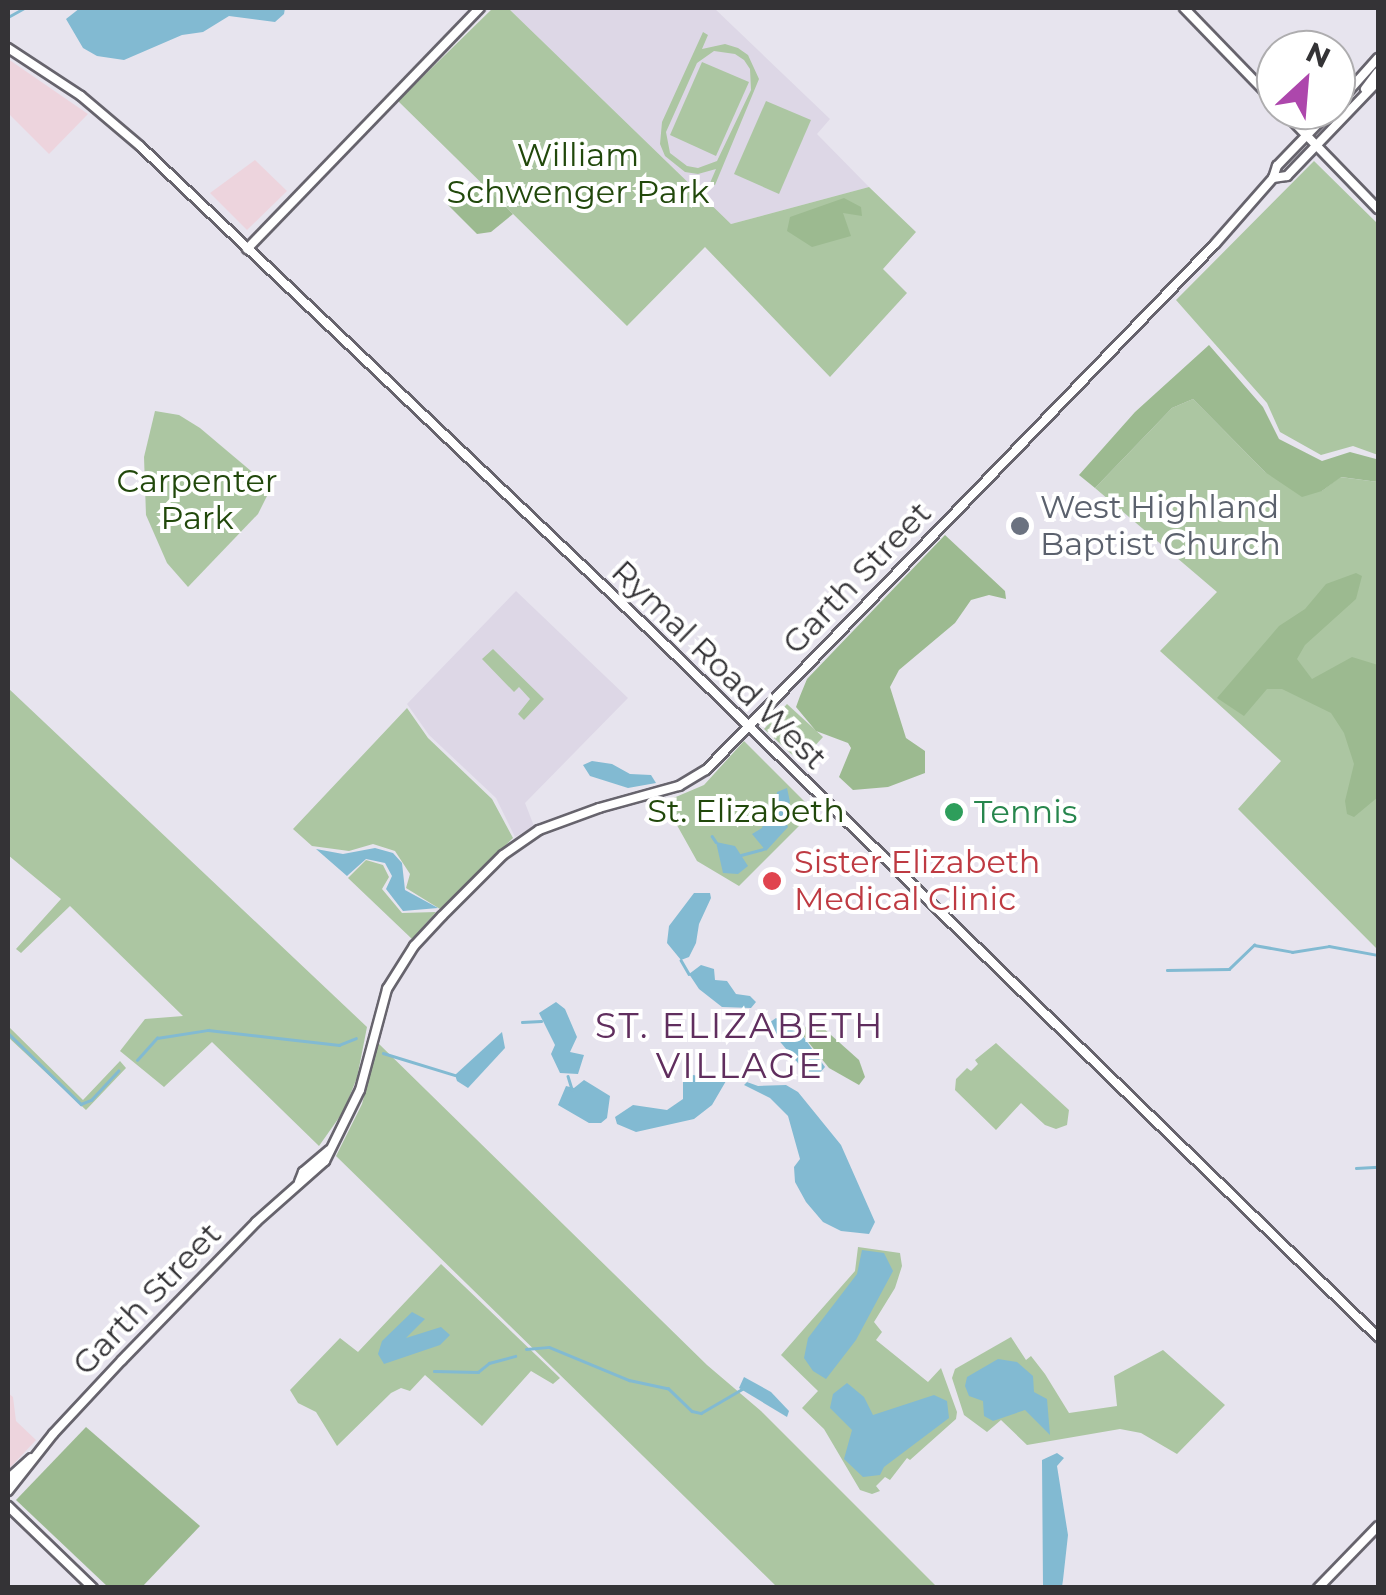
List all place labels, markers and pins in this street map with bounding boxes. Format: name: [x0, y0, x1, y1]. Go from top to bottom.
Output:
place label: West Highland Baptist Church: [1040, 489, 1281, 564]
marker: West Highland Baptist Church: [1009, 515, 1031, 537]
place label: Tennis: [974, 793, 1077, 831]
marker: Tennis: [943, 801, 965, 823]
place label: Sister Elizabeth Medical Clinic: [794, 844, 1040, 919]
marker: Sister Elizabeth Medical Clinic: [759, 868, 785, 894]

